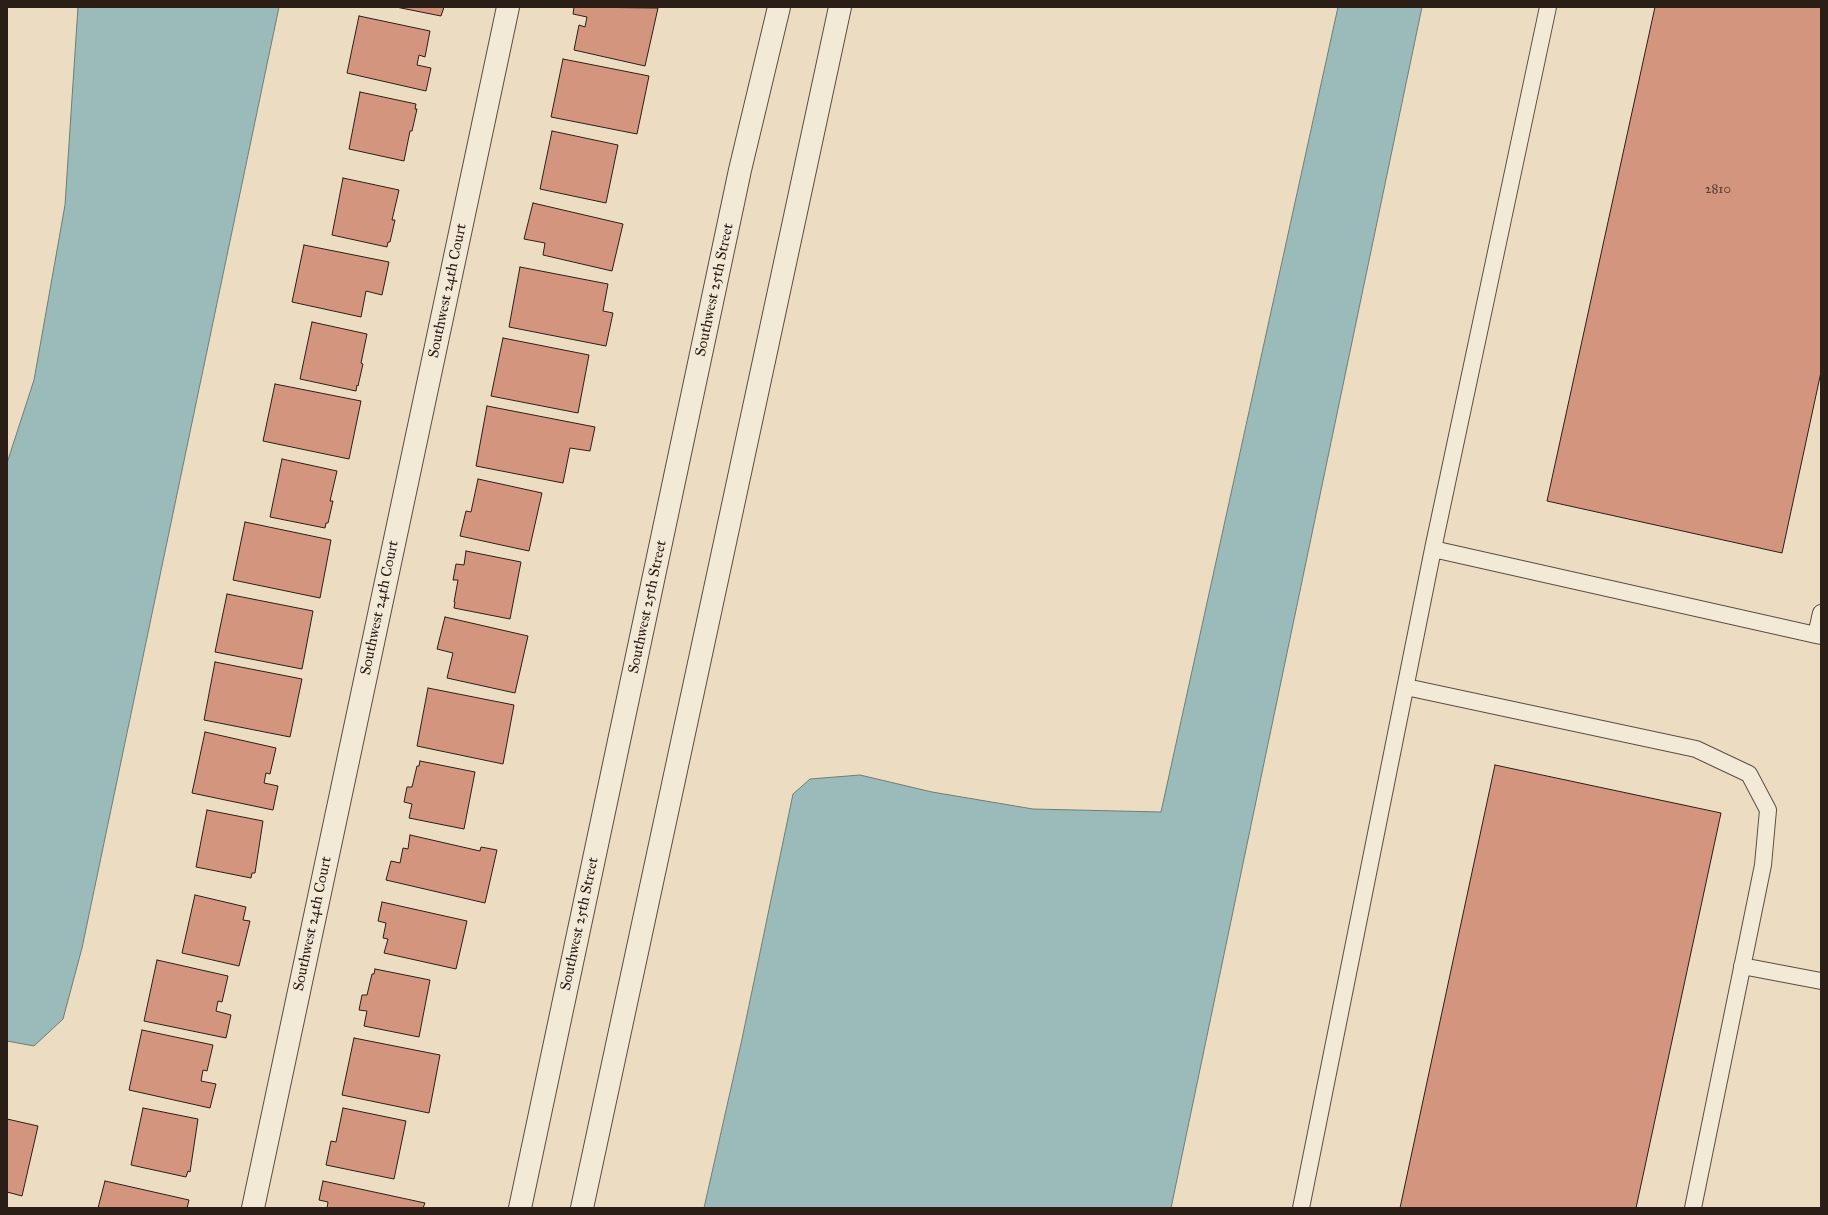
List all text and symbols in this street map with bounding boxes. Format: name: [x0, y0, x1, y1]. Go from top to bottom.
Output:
house number: 2810: [1705, 182, 1731, 198]
street label: Southwest 24th Court: [425, 222, 471, 360]
street label: Southwest 25th Street: [692, 222, 738, 358]
street label: Southwest 24th Court: [357, 539, 403, 677]
street label: Southwest 25th Street: [625, 539, 671, 675]
street label: Southwest 24th Court: [290, 855, 336, 993]
street label: Southwest 25th Street: [557, 856, 603, 992]

